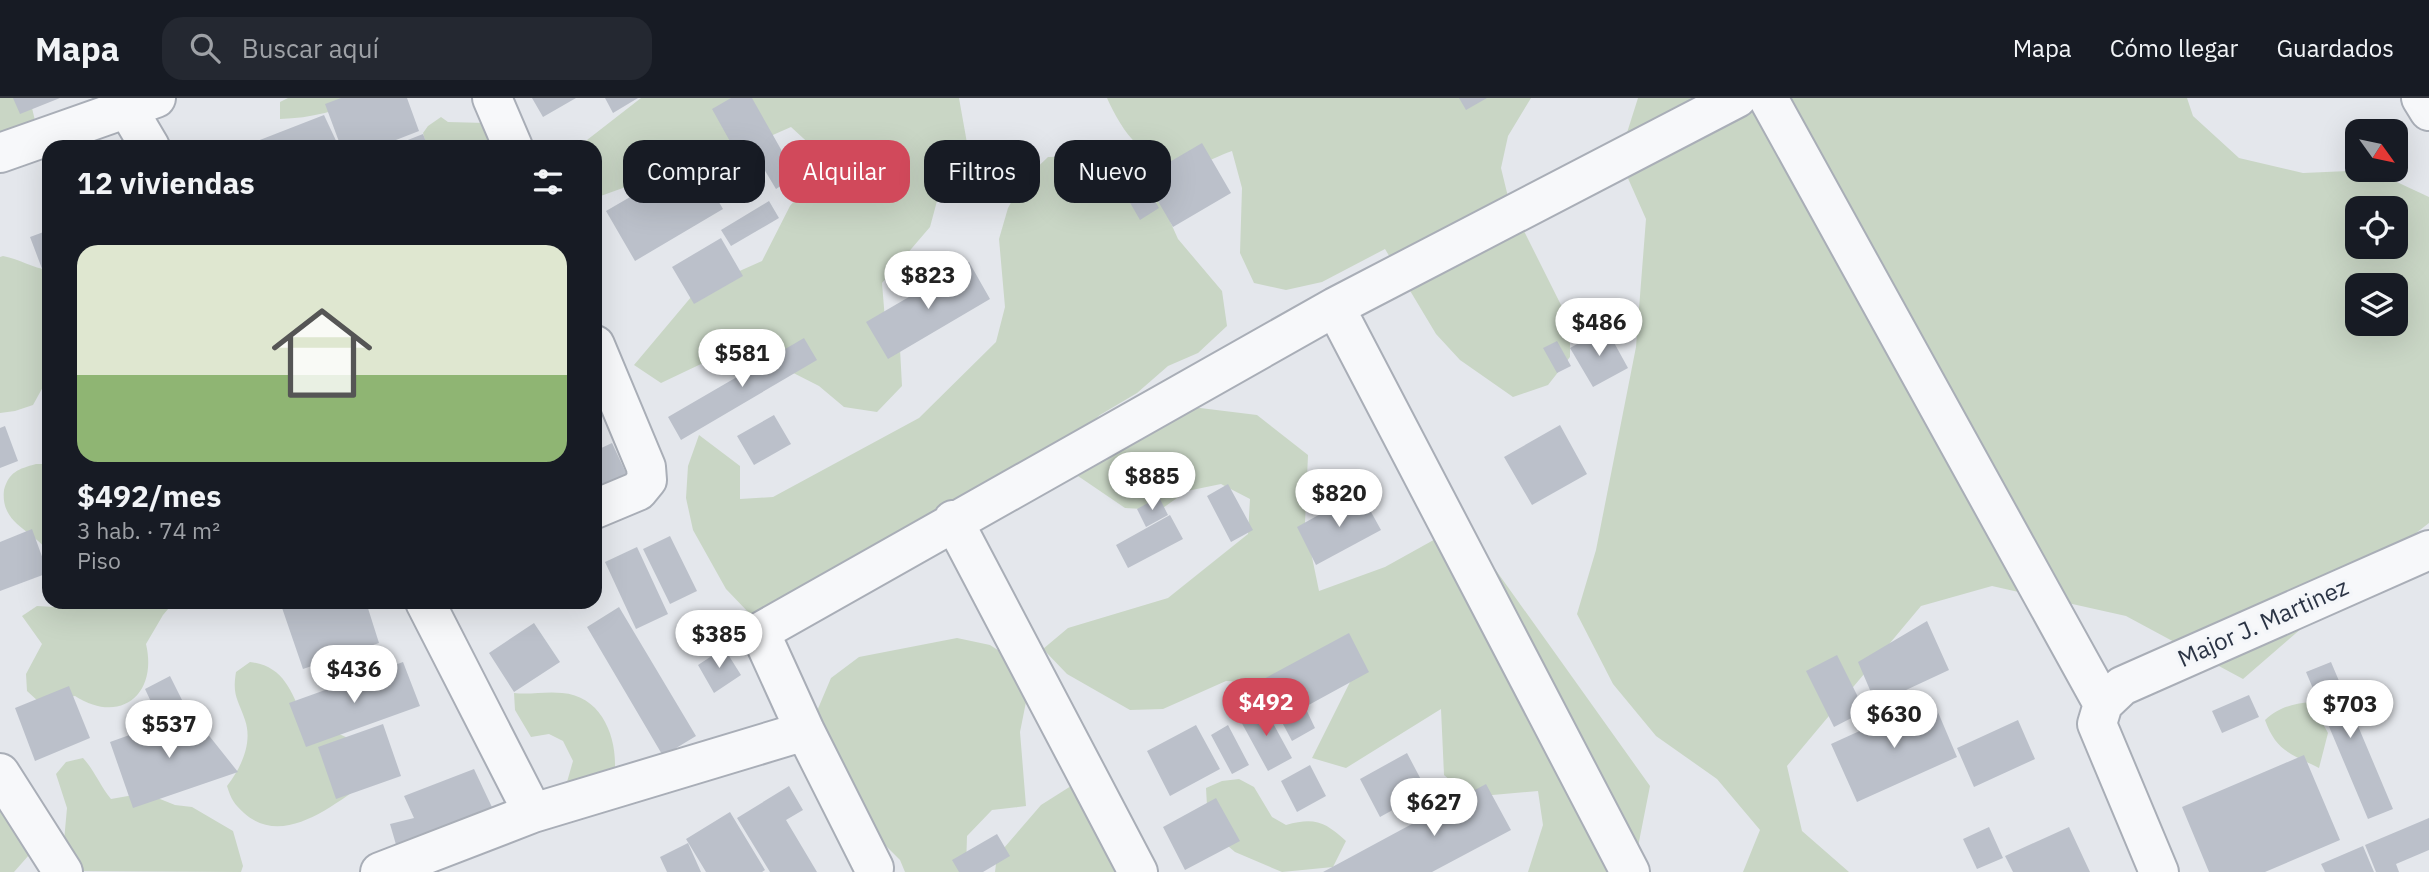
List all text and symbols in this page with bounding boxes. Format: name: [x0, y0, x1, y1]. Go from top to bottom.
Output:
search box: [162, 17, 652, 80]
text: Mapa: [35, 27, 120, 70]
icon: search: [186, 29, 224, 67]
text: Buscar aquí: [242, 31, 379, 65]
text: Mapa: [2013, 32, 2072, 64]
text: Cómo llegar: [2110, 32, 2238, 64]
text: Guardados: [2276, 32, 2394, 64]
north arrow: [2345, 119, 2408, 182]
map controls: [2345, 119, 2408, 336]
chip: Comprar: [623, 140, 765, 203]
chip: Alquilar: [779, 140, 910, 203]
chip: Filtros: [924, 140, 1040, 203]
chip: Nuevo: [1054, 140, 1171, 203]
text: 12 viviendas: [77, 163, 255, 202]
icon: filters: [529, 163, 567, 201]
button: locate: [2345, 196, 2408, 259]
pin: $823: [887, 252, 969, 311]
text: $823: [900, 259, 956, 289]
button: layers: [2345, 273, 2408, 336]
icon: home: [259, 290, 385, 416]
pin: $486: [1558, 299, 1640, 358]
text: $486: [1571, 306, 1627, 336]
pin: $581: [701, 330, 783, 389]
text: $581: [714, 337, 770, 367]
pin: $885: [1111, 452, 1193, 512]
text: $885: [1124, 460, 1180, 490]
pin: $820: [1298, 470, 1380, 529]
text: $492/mes: [77, 476, 221, 515]
text: $820: [1311, 477, 1367, 507]
text: 3 hab. · 74 m²: [77, 515, 220, 545]
text: Piso: [77, 545, 121, 575]
street label: Major J. Martinez: [2172, 570, 2353, 674]
pin: $385: [678, 610, 760, 670]
text: $385: [691, 618, 747, 648]
pin: $436: [313, 646, 395, 705]
text: $436: [326, 653, 382, 683]
pin: $492: [1225, 678, 1307, 738]
pin: $703: [2309, 680, 2391, 740]
text: $492: [1238, 686, 1294, 716]
text: $703: [2322, 688, 2378, 718]
pin: $630: [1853, 690, 1935, 750]
text: $630: [1866, 698, 1922, 728]
pin: $537: [128, 700, 210, 760]
text: $537: [141, 708, 197, 738]
pin: $627: [1393, 778, 1475, 838]
text: $627: [1406, 786, 1462, 816]

